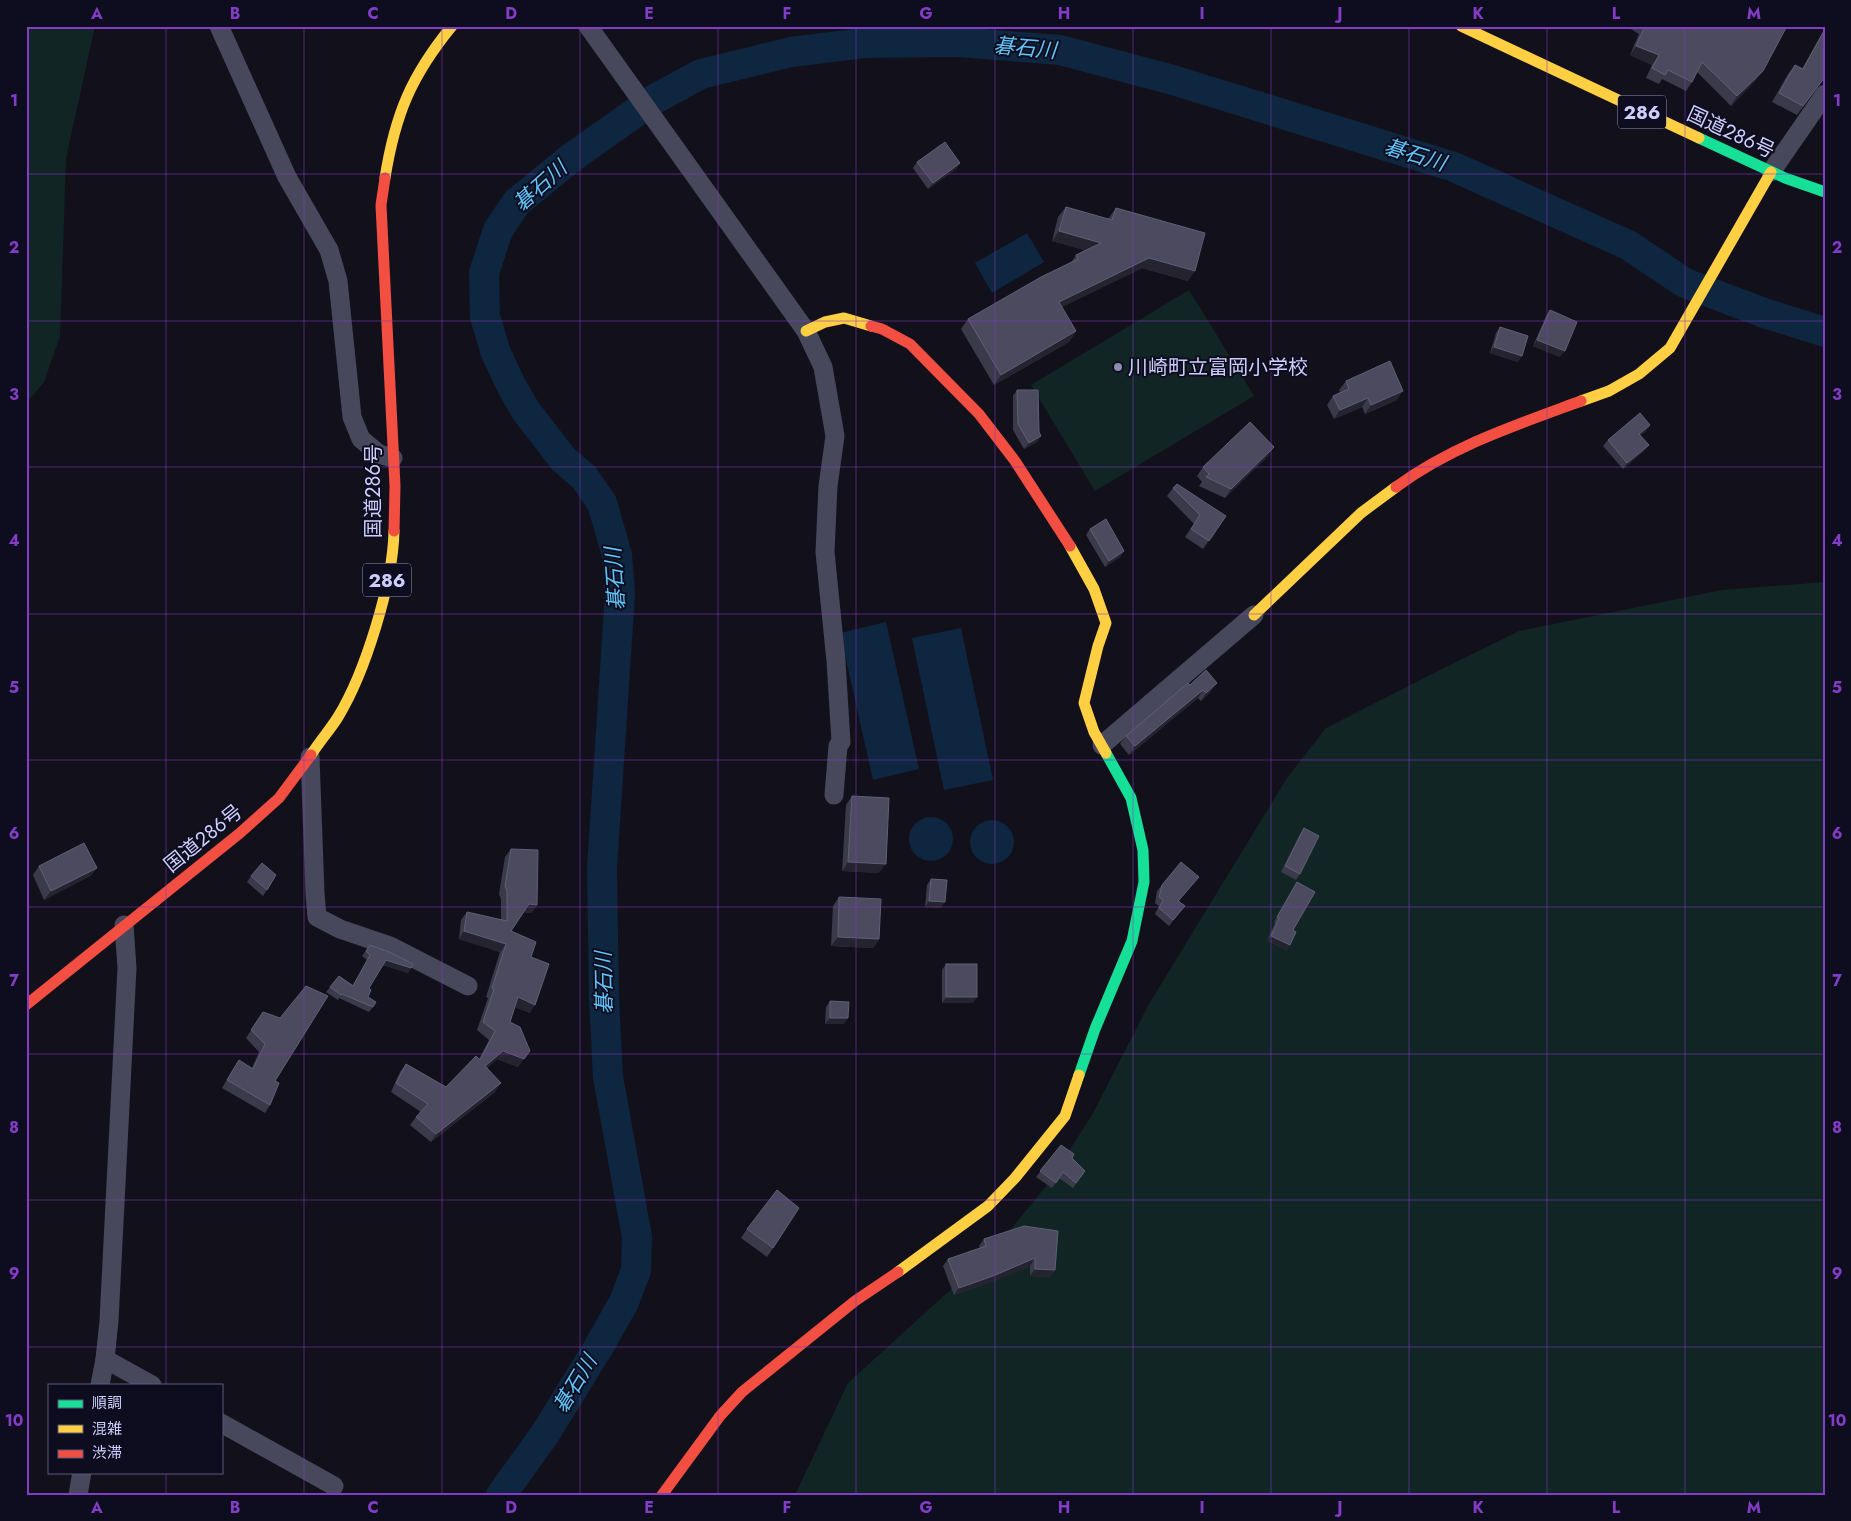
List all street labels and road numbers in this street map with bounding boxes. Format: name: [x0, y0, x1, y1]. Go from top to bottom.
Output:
road number: 286: [1618, 95, 1666, 128]
street label: 国道286号: [1682, 99, 1779, 165]
street label: 国道286号: [359, 444, 388, 538]
road number: 286: [363, 564, 411, 596]
street label: 国道286号: [158, 798, 249, 879]

